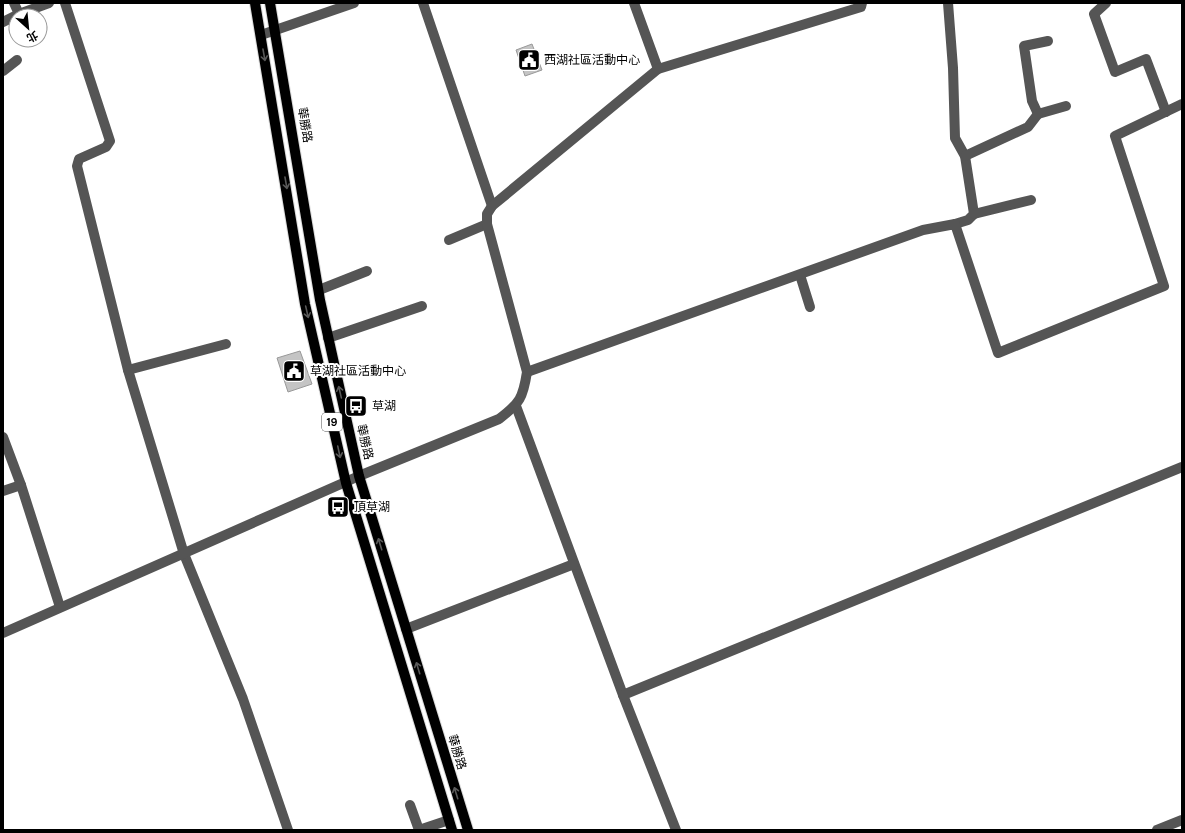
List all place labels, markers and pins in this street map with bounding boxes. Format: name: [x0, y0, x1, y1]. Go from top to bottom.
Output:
public building icon: 西湖社區活動中心: [516, 47, 542, 73]
place label: 西湖社區活動中心: [544, 52, 640, 68]
public building icon: 草湖社區活動中心: [281, 358, 307, 384]
place label: 草湖社區活動中心: [310, 363, 406, 379]
bus stop icon: 草湖: [343, 393, 369, 419]
place label: 草湖: [372, 398, 396, 414]
bus stop icon: 頂草湖: [325, 494, 351, 520]
place label: 頂草湖: [354, 499, 390, 515]

